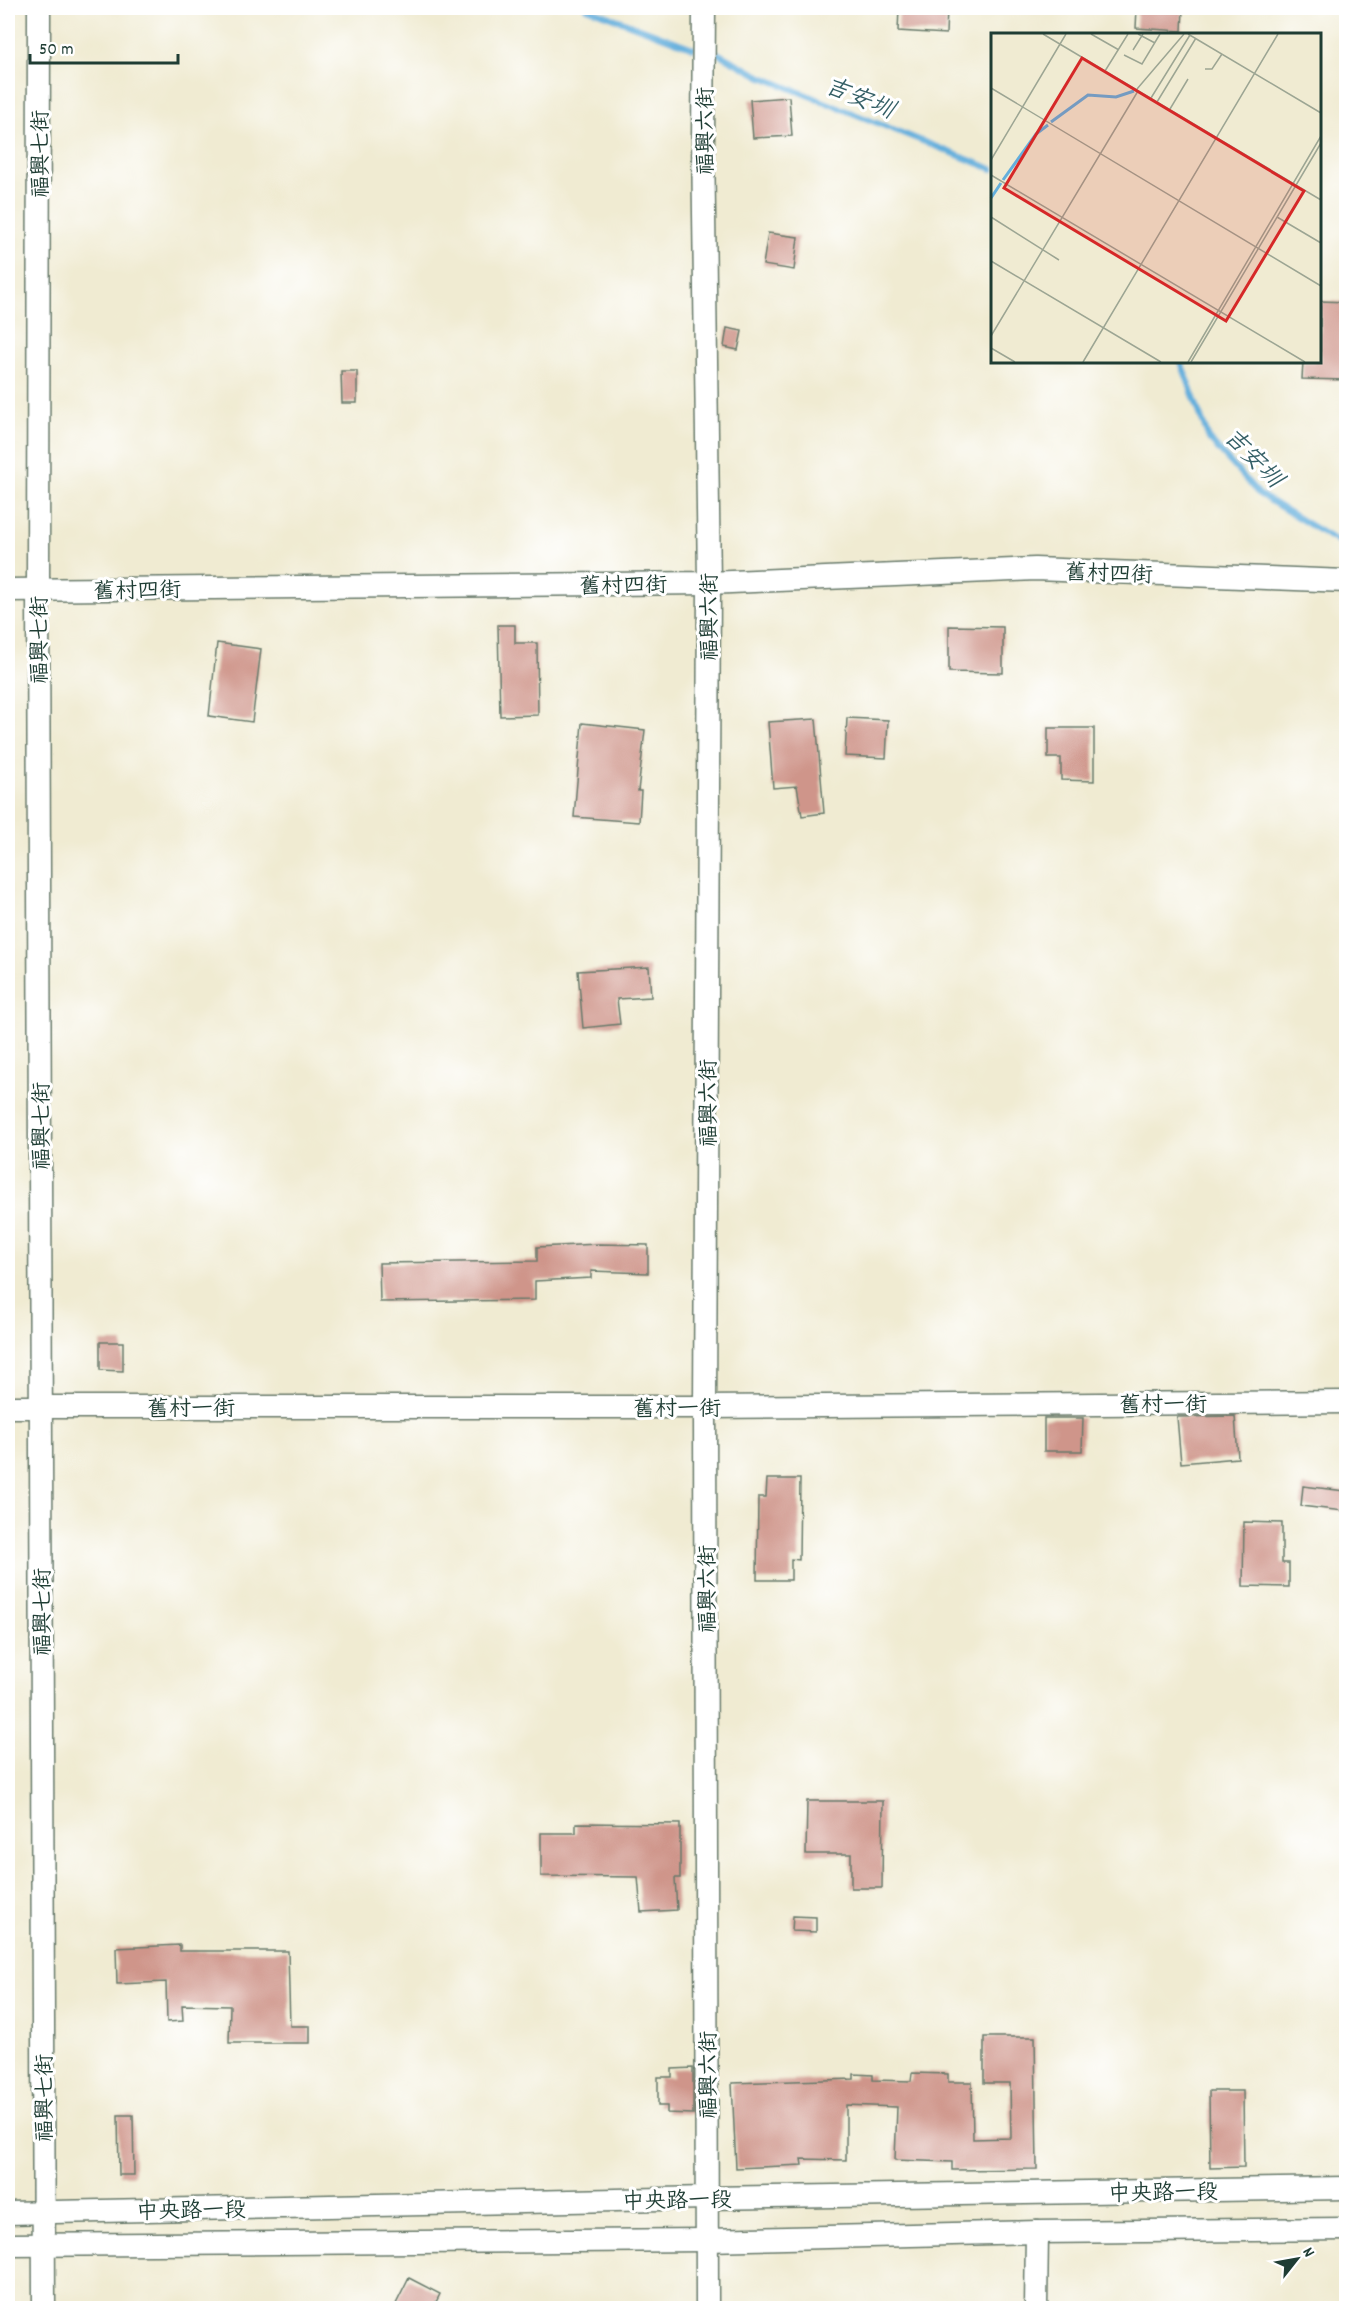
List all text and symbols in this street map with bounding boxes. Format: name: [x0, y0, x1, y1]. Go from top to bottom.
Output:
scale bar: [30, 27, 178, 65]
inset map: [991, 33, 1321, 363]
text: 50 m: [39, 38, 74, 63]
water label: 吉安圳: [819, 71, 901, 130]
street label: 福興六街: [692, 87, 723, 175]
street label: 福興七街: [27, 110, 58, 198]
water label: 吉安圳: [1214, 422, 1291, 499]
street label: 舊村四街: [1064, 558, 1153, 593]
street label: 舊村四街: [579, 571, 667, 604]
street label: 福興六街: [696, 573, 727, 661]
street label: 舊村四街: [93, 576, 181, 609]
street label: 福興七街: [26, 596, 57, 684]
street label: 福興六街: [695, 1059, 726, 1147]
street label: 福興七街: [28, 1082, 59, 1170]
street label: 舊村一街: [1119, 1391, 1207, 1422]
street label: 舊村一街: [147, 1395, 235, 1426]
street label: 舊村一街: [633, 1395, 721, 1426]
street label: 福興六街: [694, 1545, 725, 1633]
street label: 福興七街: [29, 1568, 60, 1656]
street label: 福興六街: [695, 2031, 726, 2119]
street label: 福興七街: [31, 2054, 62, 2142]
street label: 中央路一段: [1108, 2178, 1218, 2211]
street label: 中央路一段: [622, 2186, 732, 2219]
street label: 中央路一段: [136, 2196, 246, 2229]
north arrow: [1267, 2229, 1327, 2289]
text: N: [1296, 2243, 1320, 2262]

